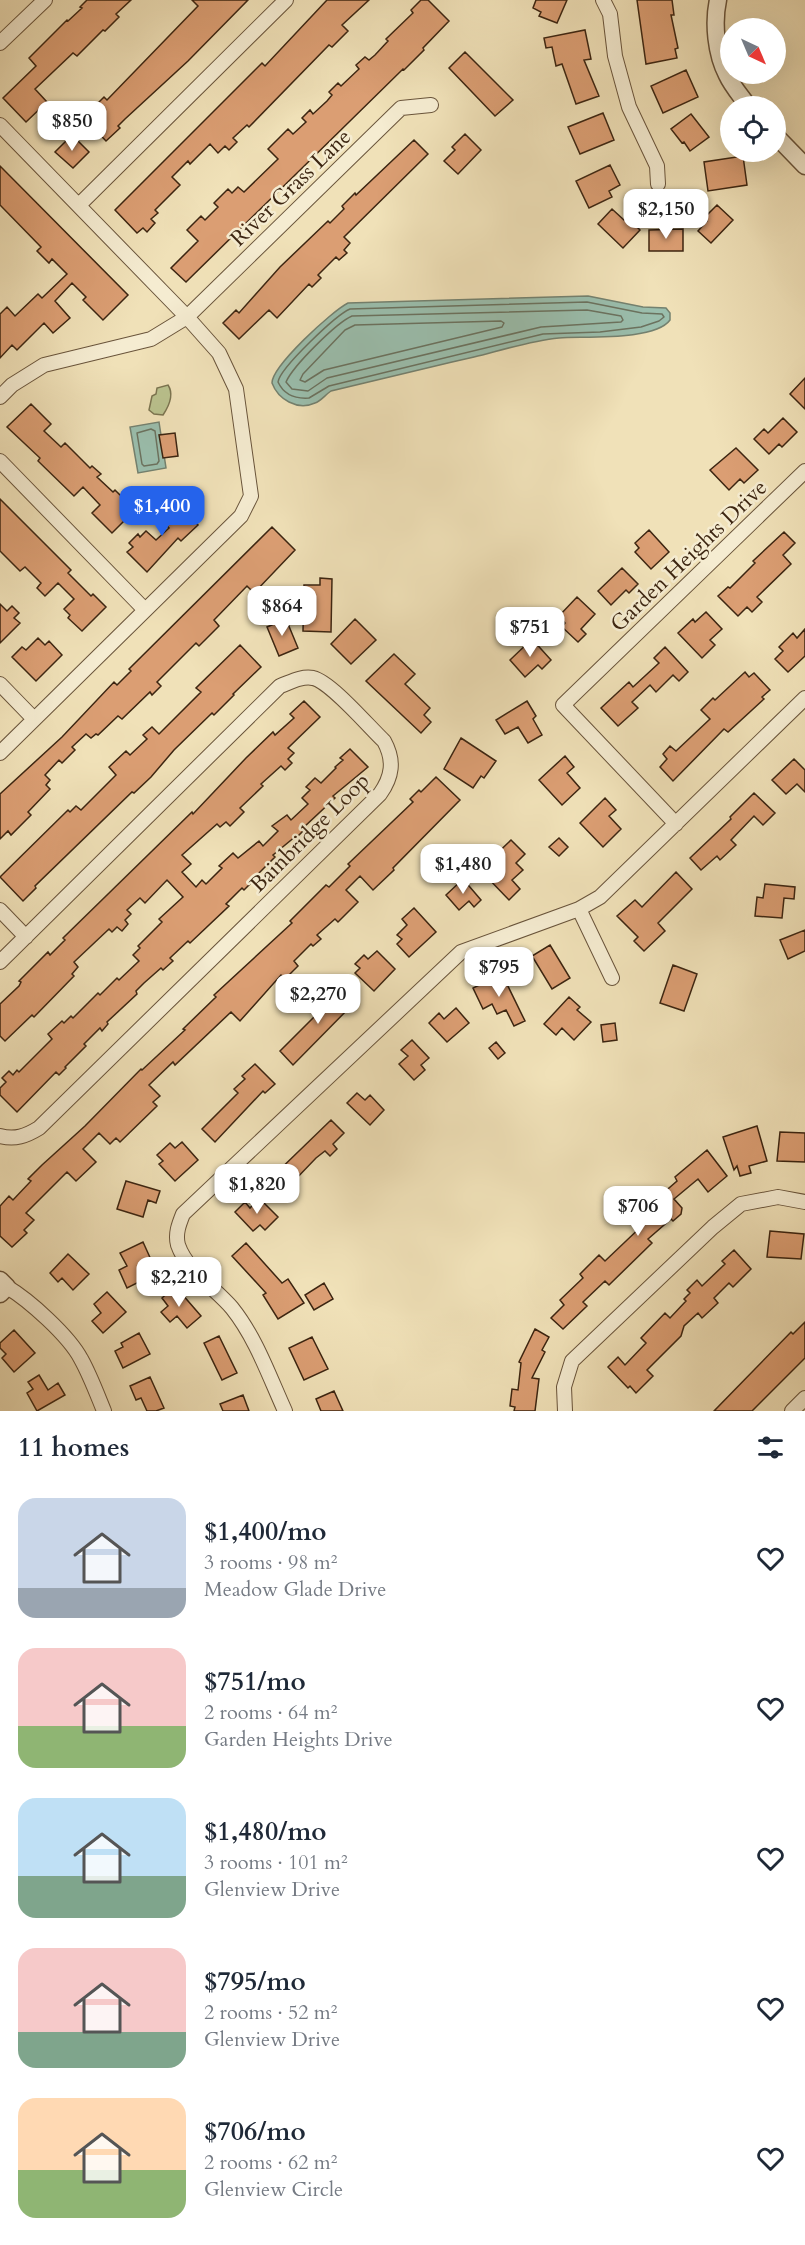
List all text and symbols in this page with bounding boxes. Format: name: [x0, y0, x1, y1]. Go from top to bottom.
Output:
north arrow: [720, 18, 786, 84]
map controls: [720, 18, 786, 162]
button: locate: [720, 96, 786, 162]
pin: $850: [36, 101, 108, 152]
text: $850: [52, 107, 92, 134]
street label: River Grass Lane: [224, 122, 358, 253]
pin: $2,150: [617, 189, 715, 240]
text: $2,150: [637, 195, 695, 222]
street label: Garden Heights Drive: [604, 473, 774, 639]
pin: $1,400: [113, 486, 211, 537]
text: $1,400: [133, 492, 191, 519]
pin: $864: [246, 586, 318, 637]
text: $864: [262, 592, 302, 619]
pin: $751: [494, 607, 566, 658]
text: $751: [510, 613, 550, 640]
street label: Bainbridge Loop: [243, 766, 376, 899]
pin: $1,480: [414, 844, 512, 895]
text: $1,480: [434, 850, 492, 877]
pin: $795: [463, 947, 535, 998]
text: $795: [479, 953, 519, 980]
pin: $2,270: [269, 974, 367, 1025]
text: $2,270: [289, 980, 347, 1007]
pin: $1,820: [208, 1164, 306, 1215]
text: $1,820: [228, 1170, 286, 1197]
pin: $706: [602, 1186, 674, 1237]
text: $706: [618, 1192, 658, 1219]
pin: $2,210: [130, 1257, 228, 1308]
text: $2,210: [150, 1263, 208, 1290]
text: 11 homes: [18, 1430, 129, 1465]
icon: filters: [754, 1431, 787, 1464]
text: $1,400/mo: [204, 1514, 327, 1549]
icon: home: [66, 1522, 138, 1594]
icon: heart: [754, 1542, 787, 1575]
text: 3 rooms · 98 m²: [204, 1549, 337, 1576]
text: Meadow Glade Drive: [204, 1576, 386, 1603]
text: $751/mo: [204, 1664, 306, 1699]
icon: home: [66, 1672, 138, 1744]
icon: heart: [754, 1692, 787, 1725]
text: 2 rooms · 64 m²: [204, 1699, 337, 1726]
text: Garden Heights Drive: [204, 1726, 393, 1753]
text: $1,480/mo: [204, 1814, 327, 1849]
icon: home: [66, 1822, 138, 1894]
icon: heart: [754, 1842, 787, 1875]
text: 3 rooms · 101 m²: [204, 1849, 348, 1876]
text: Glenview Drive: [204, 1876, 340, 1903]
text: $795/mo: [204, 1964, 306, 1999]
icon: home: [66, 1972, 138, 2044]
icon: heart: [754, 1992, 787, 2025]
text: 2 rooms · 52 m²: [204, 1999, 337, 2026]
text: Glenview Drive: [204, 2026, 340, 2053]
text: $706/mo: [204, 2114, 306, 2149]
icon: home: [66, 2122, 138, 2194]
icon: heart: [754, 2142, 787, 2175]
text: 2 rooms · 62 m²: [204, 2149, 337, 2176]
text: Glenview Circle: [204, 2176, 343, 2203]

